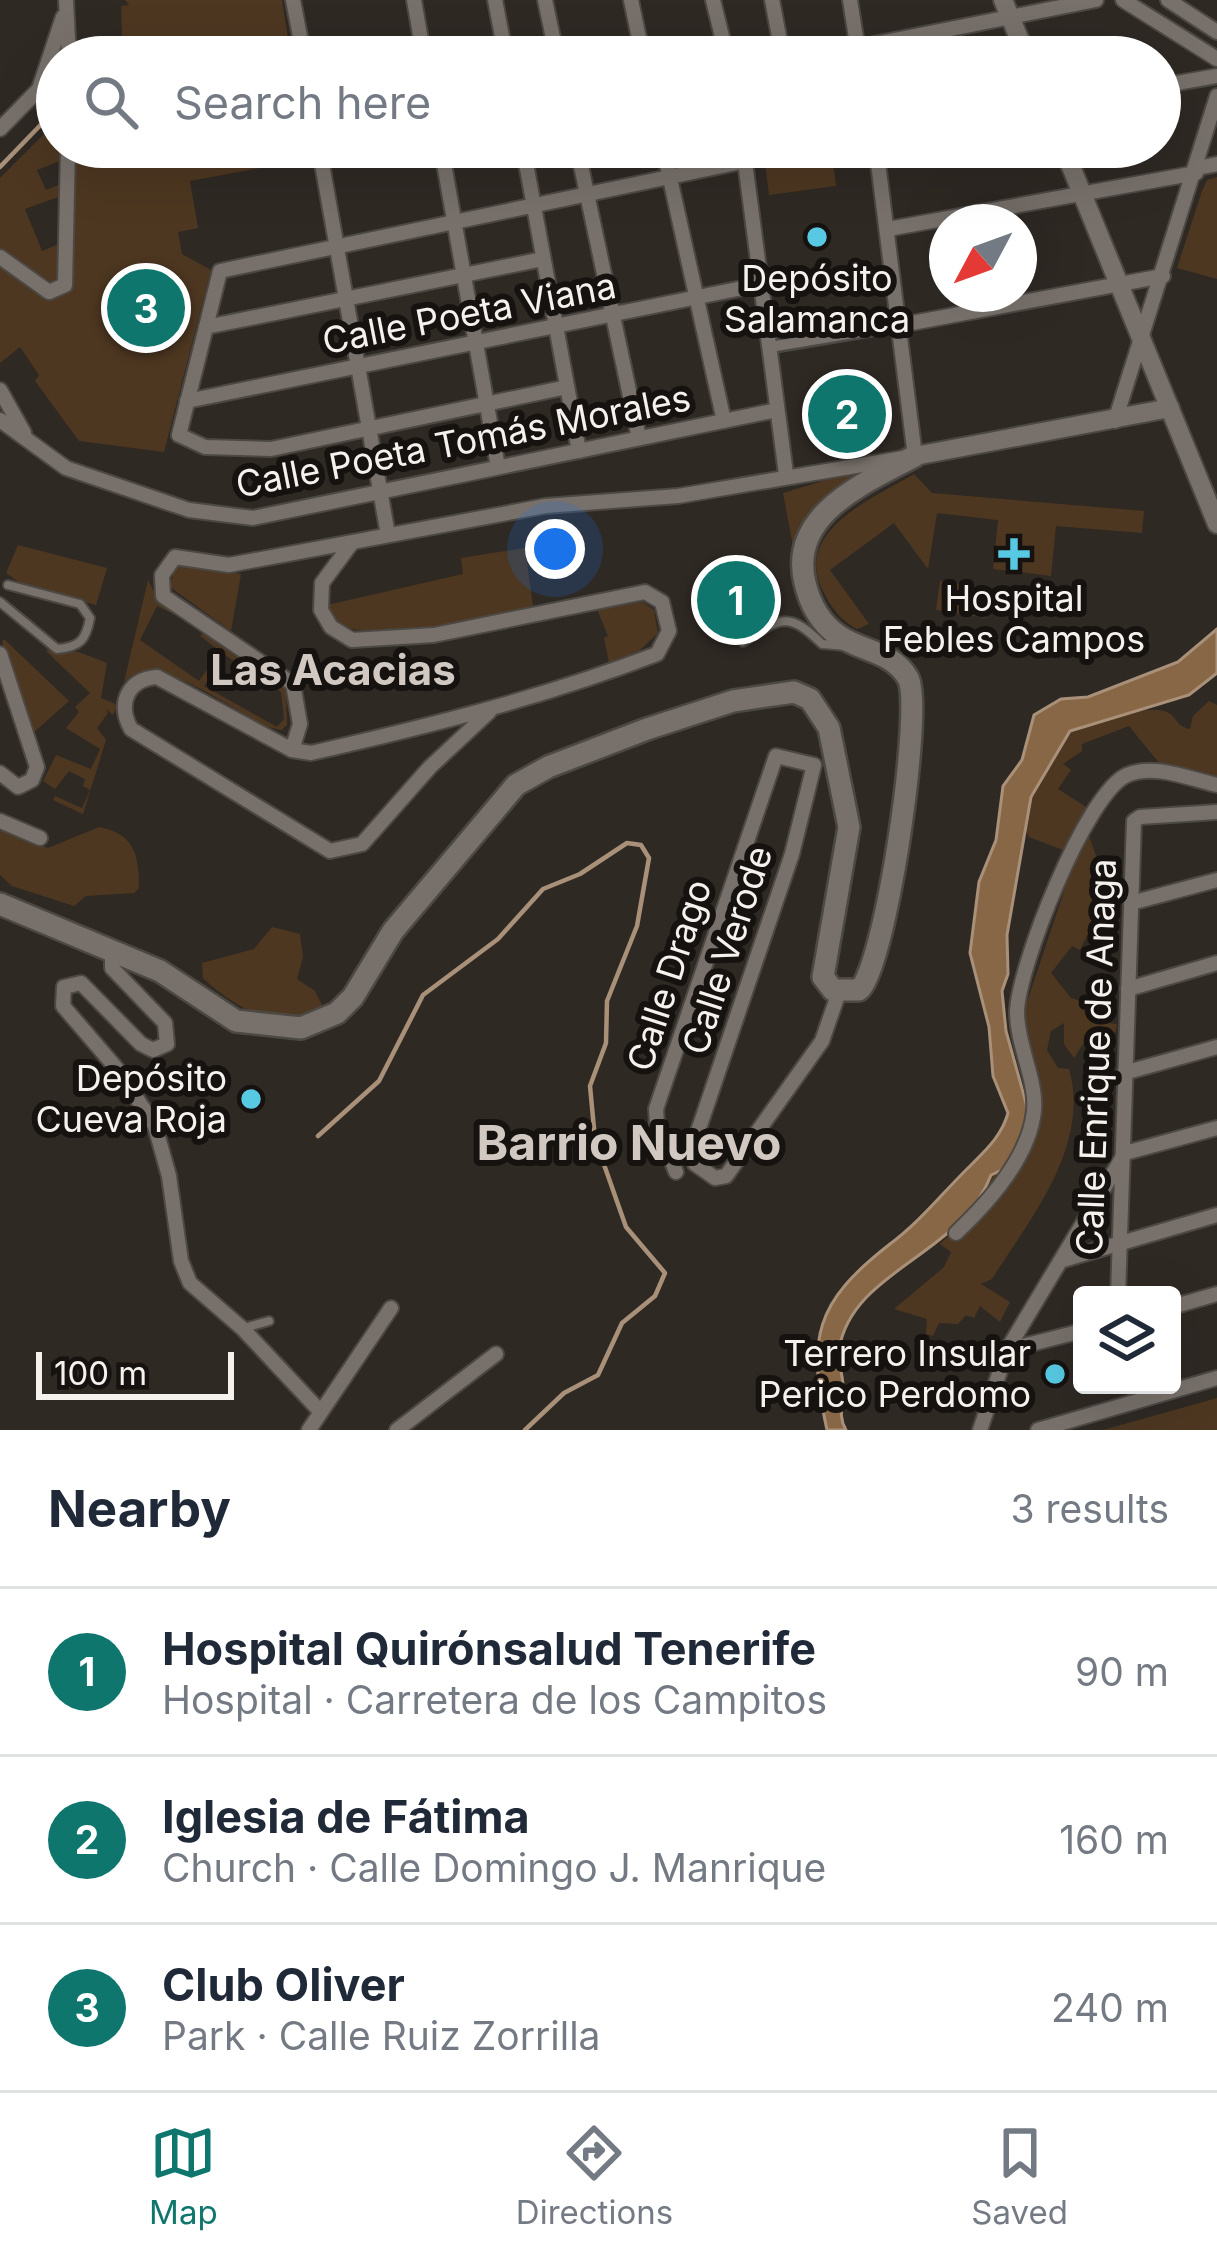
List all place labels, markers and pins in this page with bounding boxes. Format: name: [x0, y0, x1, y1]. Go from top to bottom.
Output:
marker: Depósito Salamanca: [804, 224, 830, 250]
place label: Depósito Salamanca: [724, 256, 910, 341]
pin: 3: [107, 263, 185, 353]
pin: 2: [808, 369, 886, 459]
marker: Hospital Febles Campos: [998, 538, 1030, 570]
pin: 1: [697, 555, 775, 645]
place label: Hospital Febles Campos: [883, 576, 1145, 661]
place label: Depósito Cueva Roja: [36, 1056, 227, 1141]
marker: Depósito Cueva Roja: [238, 1086, 264, 1112]
place label: Terrero Insular Perico Perdomo: [759, 1331, 1031, 1416]
marker: Terrero Insular Perico Perdomo: [1042, 1361, 1068, 1387]

